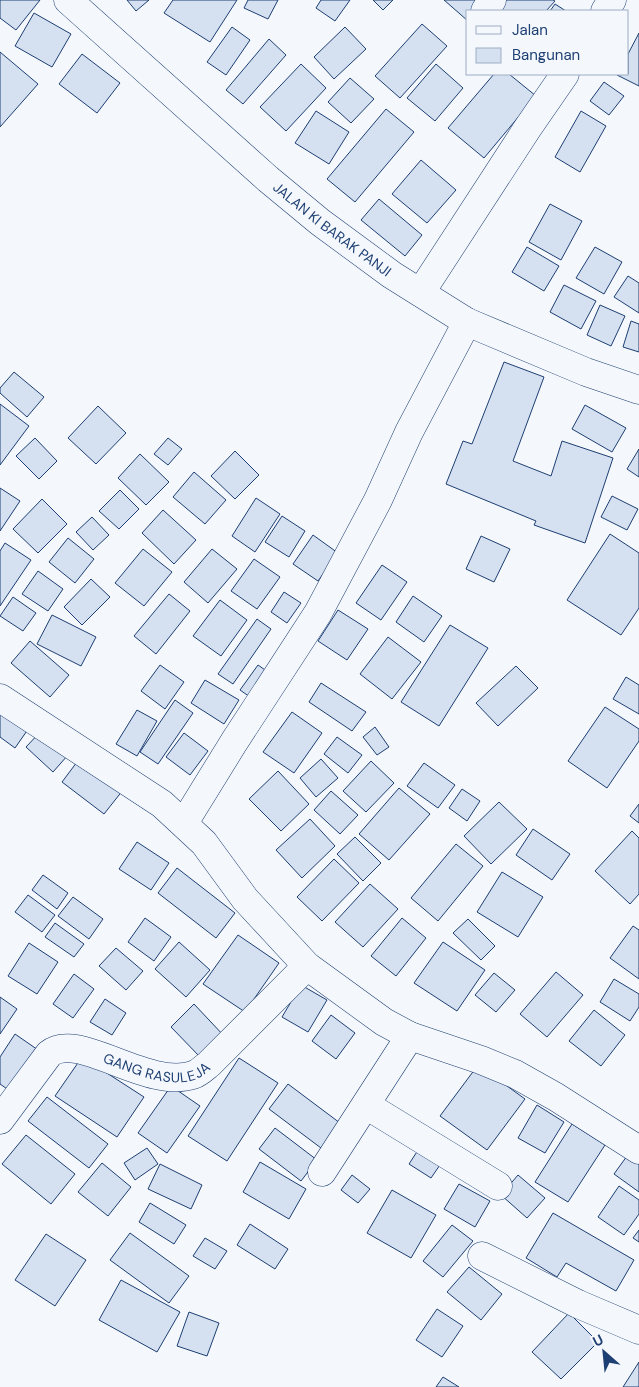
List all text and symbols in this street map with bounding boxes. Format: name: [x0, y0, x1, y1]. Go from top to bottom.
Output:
legend: [466, 10, 629, 75]
text: Jalan: [512, 20, 548, 40]
text: Bangunan: [512, 45, 580, 65]
street label: JALAN KI BARAK PANJI: [269, 178, 395, 280]
street label: GANG RASULEJA: [101, 1049, 214, 1086]
north arrow: [579, 1327, 629, 1377]
text: U: [590, 1330, 606, 1351]

